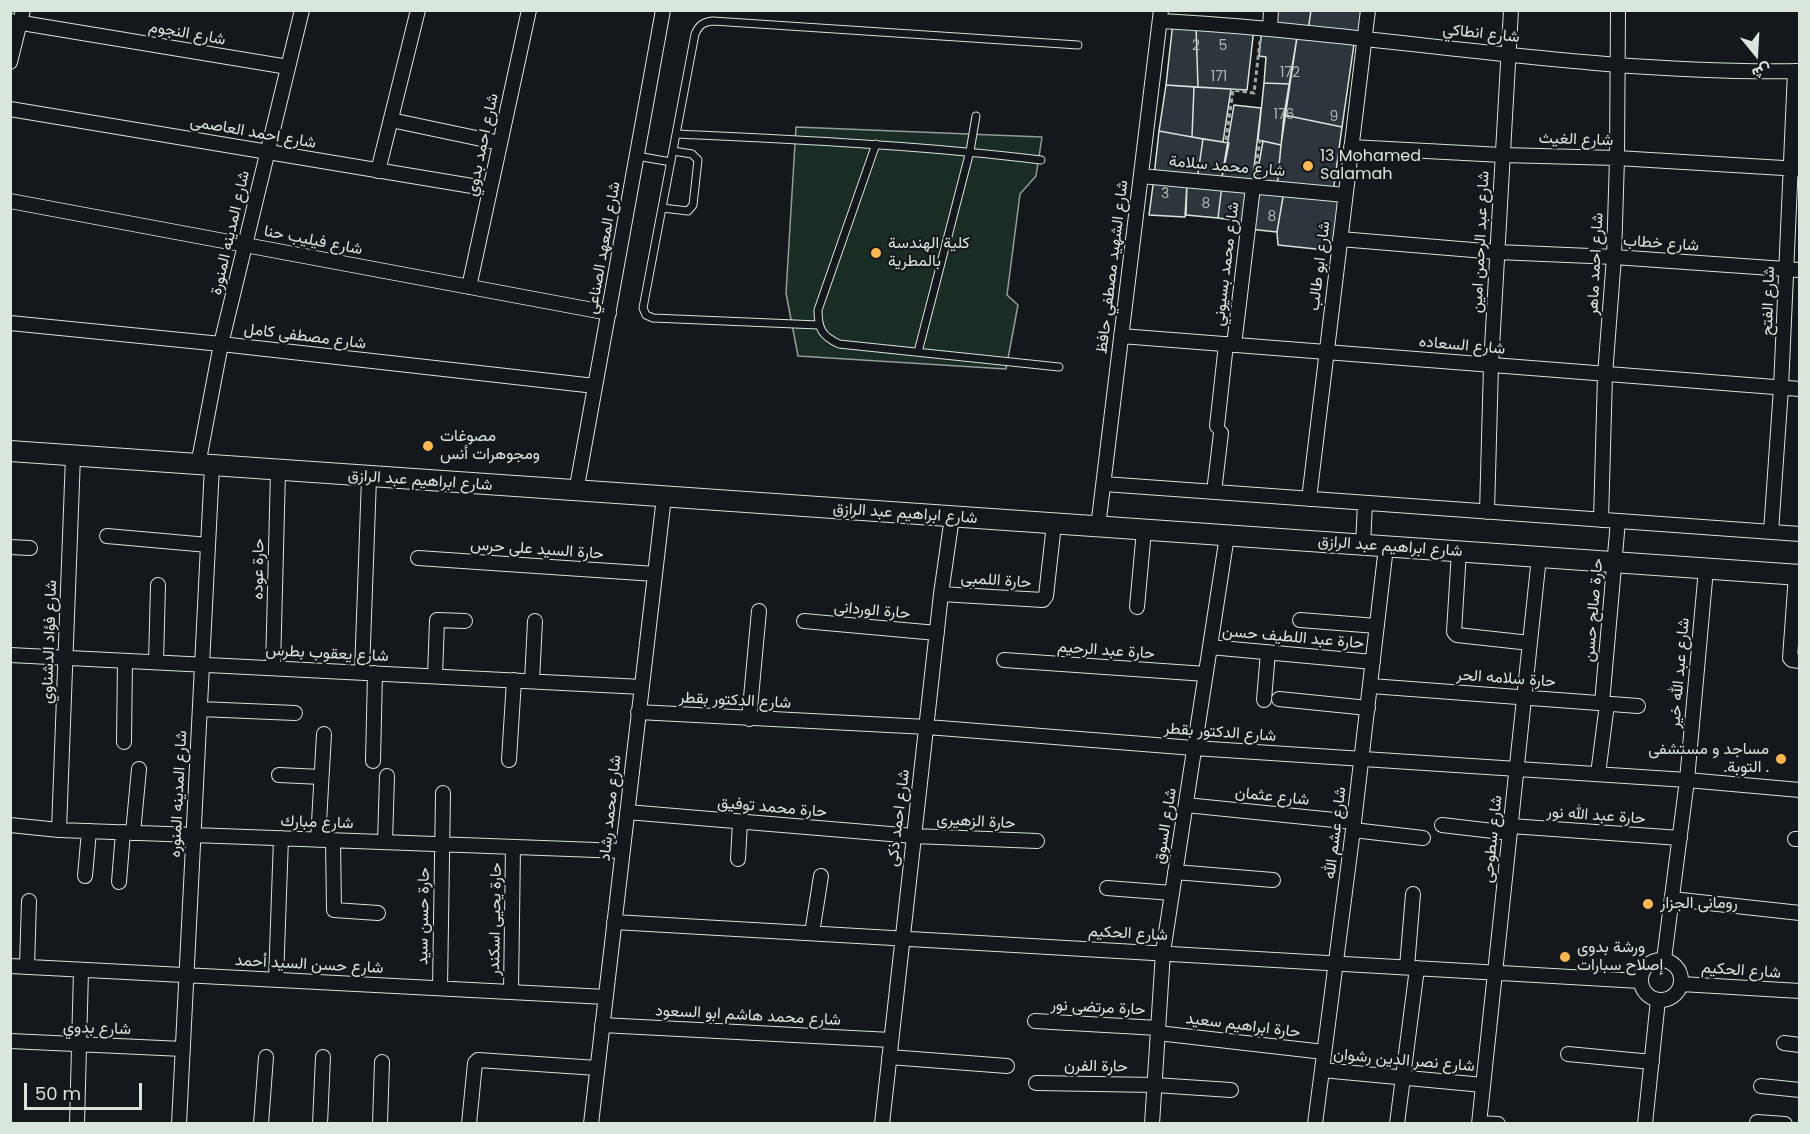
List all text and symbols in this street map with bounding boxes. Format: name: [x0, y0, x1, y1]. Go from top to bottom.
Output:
street label: شارع النجوم: [147, 18, 227, 50]
street label: شارع انطاكي: [1442, 20, 1520, 48]
north arrow: [1726, 24, 1786, 84]
house number: 2: [1192, 38, 1200, 54]
house number: 5: [1219, 38, 1227, 54]
text: ش: [1749, 58, 1774, 86]
house number: 172: [1280, 65, 1300, 81]
house number: 171: [1211, 69, 1227, 85]
street label: شارع احمد بدوي: [463, 92, 503, 198]
house number: 176: [1273, 107, 1295, 123]
house number: 9: [1330, 109, 1338, 125]
street label: شارع احمد العاصمى: [188, 112, 318, 154]
street label: شارع الغيث: [1538, 129, 1614, 151]
place label: 13 Mohamed Salamah: [1320, 147, 1421, 185]
street label: شارع محمد سلامة: [1168, 152, 1286, 182]
marker: 13 Mohamed Salamah: [1301, 159, 1315, 173]
street label: شارع المدينه المنورة: [207, 169, 255, 297]
street label: شارع عبد الرحمن امين: [1468, 170, 1494, 314]
street label: شارع الشهيد مصطفي حافظ: [1093, 179, 1133, 355]
street label: شارع المعهد الصناعي: [583, 180, 625, 316]
house number: 3: [1161, 186, 1169, 202]
house number: 8: [1202, 196, 1210, 212]
street label: شارع محمد بسيوني: [1210, 201, 1244, 327]
house number: 8: [1268, 209, 1276, 225]
street label: شارع احمد ماهر: [1584, 212, 1608, 316]
street label: شارع ابو طالب: [1305, 220, 1335, 312]
street label: شارع فيليب حنا: [262, 222, 364, 260]
street label: شارع خطاب: [1622, 232, 1700, 256]
place label: كلية الهندسة بالمطرية: [888, 234, 970, 272]
marker: كلية الهندسة بالمطرية: [869, 246, 883, 260]
street label: شارع الفتح: [1758, 266, 1780, 336]
street label: شارع مصطفى كامل: [243, 320, 367, 354]
street label: شارع السعاده: [1418, 333, 1506, 359]
place label: مصوغات ومجوهرات أنس: [440, 427, 540, 465]
marker: مصوغات ومجوهرات أنس: [421, 439, 435, 453]
street label: شارع ابراهيم عبد الرازق: [347, 466, 493, 496]
street label: شارع ابراهيم عبد الرازق: [832, 499, 978, 529]
street label: شارع ابراهيم عبد الرازق: [1317, 532, 1463, 562]
street label: حارة السيد على حرس: [470, 536, 604, 564]
street label: حارة عوده: [249, 538, 269, 600]
street label: حارة صالح حسن: [1580, 557, 1608, 663]
street label: حارة اللمبى: [960, 569, 1032, 593]
street label: شارع فؤاد الدشناوي: [38, 580, 62, 704]
street label: حارة الوردانى: [833, 598, 911, 624]
street label: شارع عبد الله خير: [1666, 617, 1694, 729]
street label: حارة عبد اللطيف حسن: [1221, 622, 1365, 654]
street label: حارة عبد الرحيم: [1057, 638, 1155, 664]
street label: شارع يعقوب بطرس: [265, 641, 389, 667]
street label: حارة سلامه الحر: [1456, 666, 1556, 692]
street label: شارع الدكتور بقطر: [678, 688, 792, 714]
street label: شارع الدكتور بقطر: [1163, 720, 1277, 746]
street label: شارع المدينه المنوره: [166, 730, 192, 858]
place label: مساجد و مستشفى .التوبة .: [1648, 740, 1769, 778]
marker: مساجد و مستشفى .التوبة .: [1774, 752, 1788, 766]
street label: شارع محمد رشاد: [596, 754, 626, 862]
street label: شارع احمد ذكى: [884, 768, 914, 868]
street label: شارع عثمان: [1234, 784, 1310, 810]
street label: شارع عشم الله: [1321, 786, 1351, 880]
street label: شارع السوق: [1151, 787, 1181, 865]
street label: حارة محمد توفيق: [717, 794, 827, 822]
street label: شارع سطوحى: [1479, 794, 1507, 884]
street label: حارة عبد الله نور: [1546, 803, 1646, 829]
street label: حارة الزهيرى: [936, 810, 1016, 834]
street label: شارع مبارك: [280, 812, 354, 834]
street label: حارة يحيى اسكندر: [485, 862, 507, 976]
street label: حارة حسن سيد: [414, 867, 434, 965]
place label: رومانى الجزار: [1660, 894, 1738, 914]
marker: رومانى الجزار: [1641, 897, 1655, 911]
street label: شارع الحكيم: [1088, 922, 1168, 946]
place label: ورشة بدوى إصلاح سبارات: [1577, 938, 1663, 976]
marker: ورشة بدوى إصلاح سبارات: [1558, 950, 1572, 964]
street label: شارع حسن السيد أحمد: [234, 952, 384, 978]
street label: شارع الحكيم: [1701, 959, 1781, 983]
street label: حارة مرتضى نور: [1050, 996, 1146, 1020]
street label: شارع محمد هاشم ابو السعود: [655, 1002, 841, 1030]
street label: حارة ابراهيم سعيد: [1185, 1009, 1301, 1043]
street label: شارع بدوي: [63, 1018, 131, 1040]
street label: شارع نصر الدين رشوان: [1332, 1045, 1476, 1077]
street label: حارة الفرن: [1064, 1057, 1128, 1077]
scale bar: [27, 1071, 146, 1109]
text: 50 m: [35, 1081, 81, 1106]

